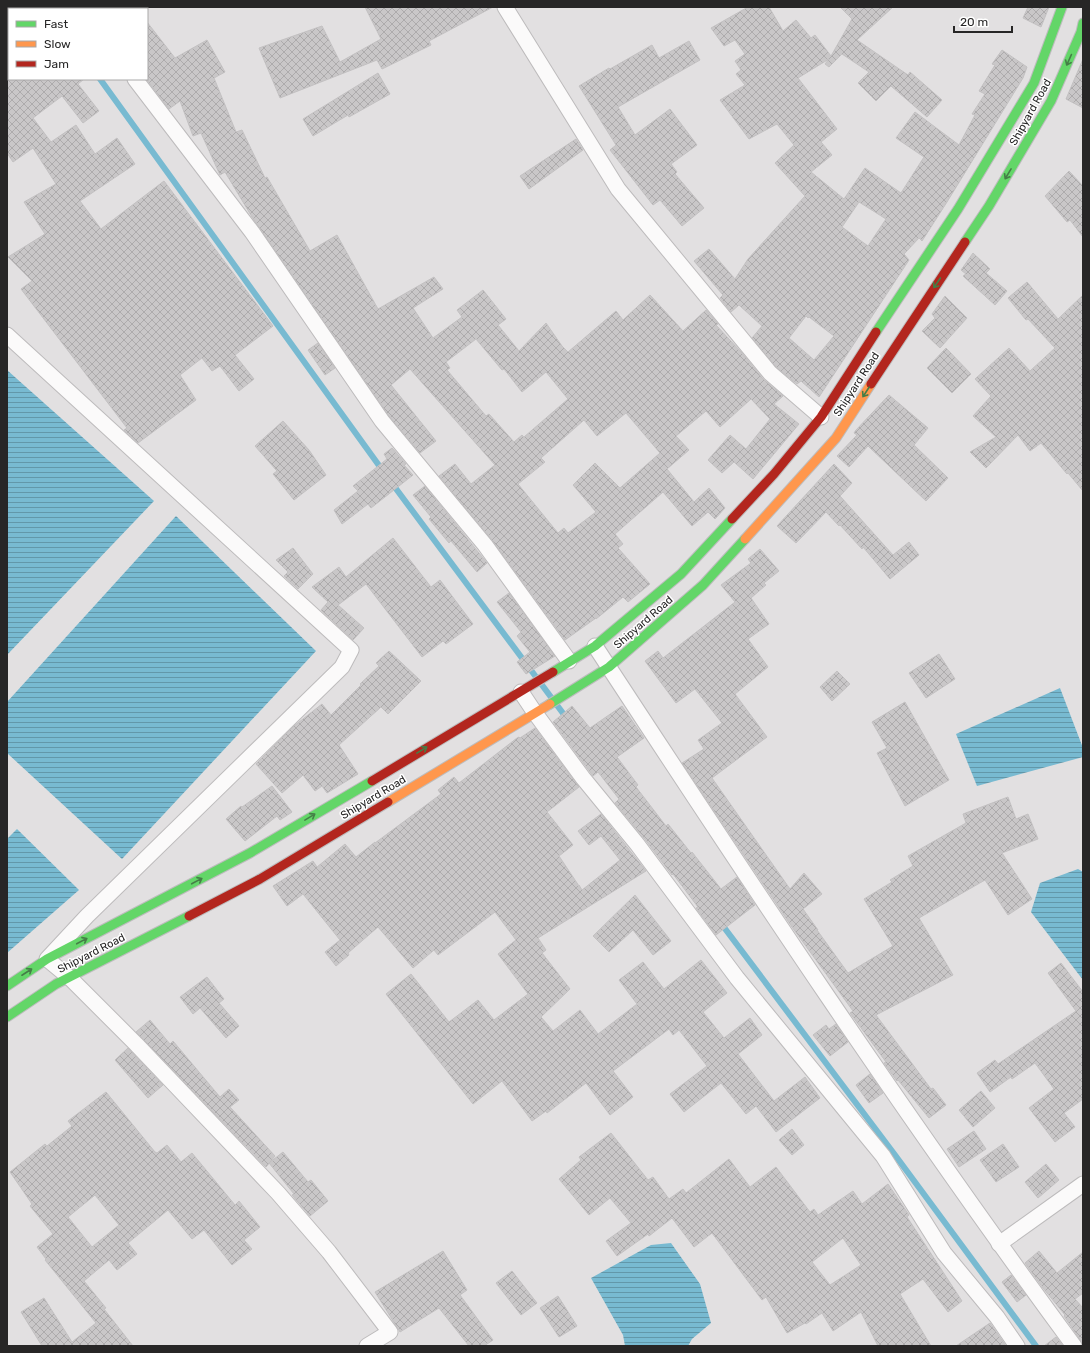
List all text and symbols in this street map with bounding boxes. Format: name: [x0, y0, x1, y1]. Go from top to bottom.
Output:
legend: [8, 8, 148, 80]
scale bar: [954, 8, 1012, 34]
text: 20 m: [960, 15, 988, 29]
text: Fast: [44, 17, 68, 31]
text: Slow: [44, 37, 71, 51]
one-way arrow: [1065, 53, 1073, 65]
text: Jam: [44, 57, 69, 71]
street label: Shipyard Road: [1007, 77, 1054, 148]
one-way arrow: [1004, 168, 1012, 180]
one-way arrow: [933, 277, 941, 289]
street label: Shipyard Road: [831, 350, 882, 419]
one-way arrow: [862, 386, 870, 397]
street label: Shipyard Road: [611, 593, 675, 652]
one-way arrow: [416, 746, 428, 754]
street label: Shipyard Road: [338, 773, 408, 822]
one-way arrow: [304, 813, 315, 821]
one-way arrow: [191, 876, 203, 884]
street label: Shipyard Road: [55, 931, 127, 976]
one-way arrow: [76, 937, 88, 944]
one-way arrow: [21, 968, 32, 976]

